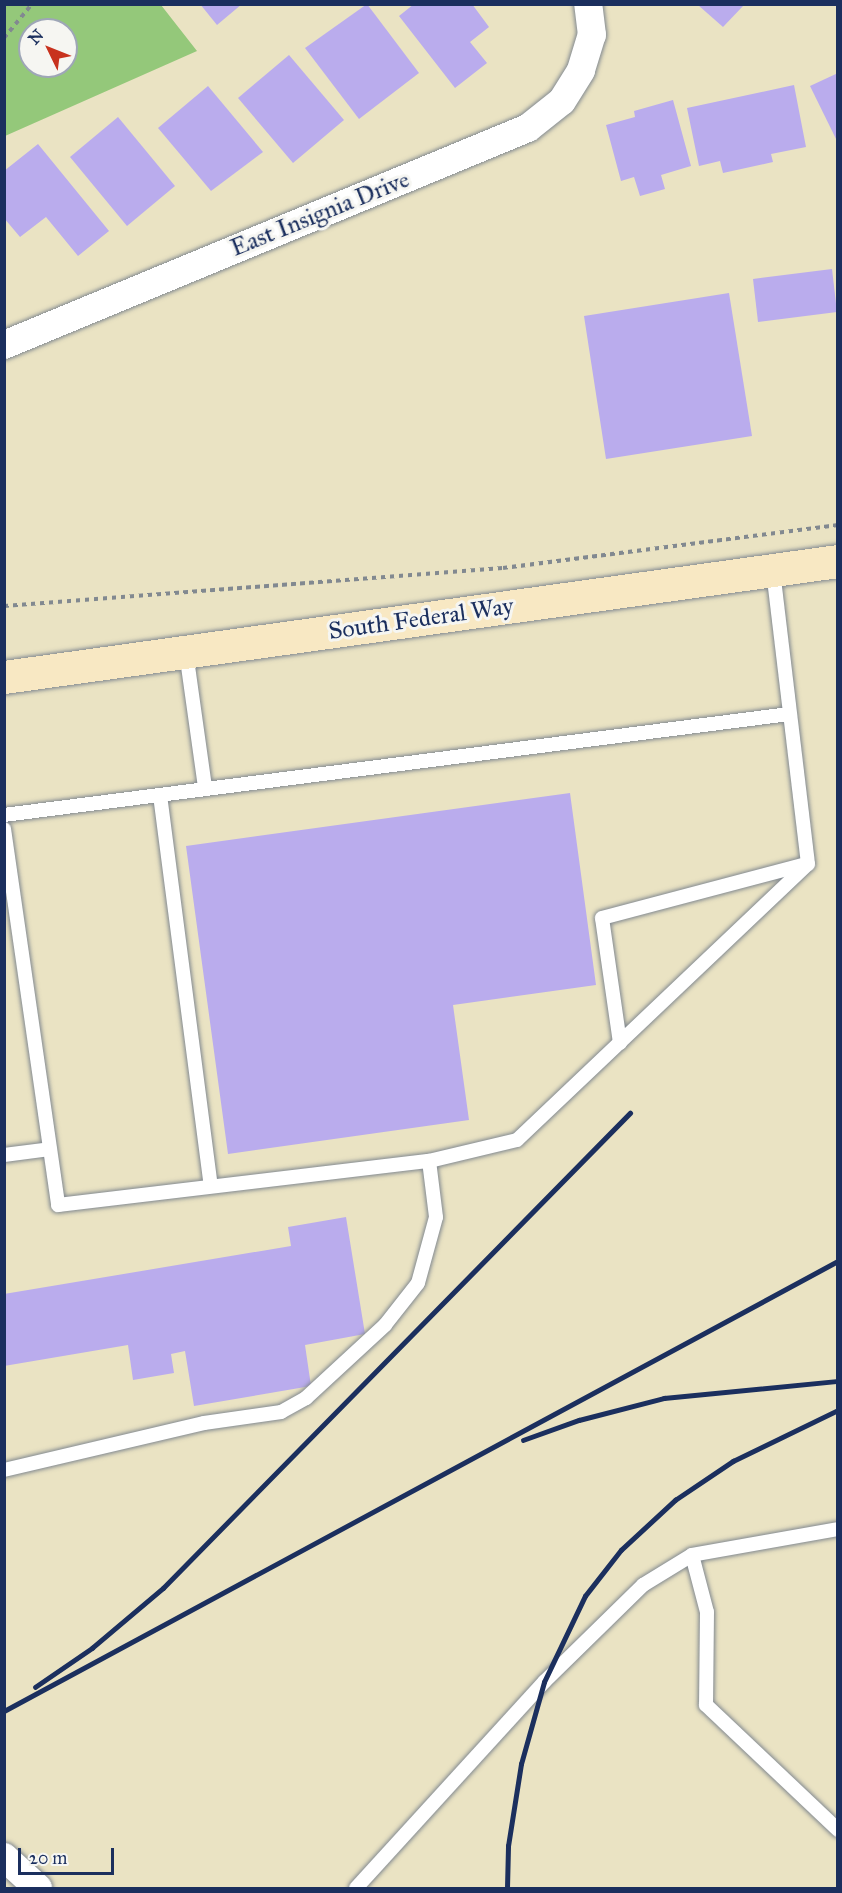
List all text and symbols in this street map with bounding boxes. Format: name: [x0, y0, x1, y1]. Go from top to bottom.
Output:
north arrow: [18, 18, 78, 78]
text: N: [24, 25, 48, 48]
street label: East Insignia Drive: [227, 165, 413, 263]
street label: South Federal Way: [327, 592, 515, 646]
scale bar: [21, 1836, 117, 1874]
text: 20 m: [29, 1847, 67, 1869]

